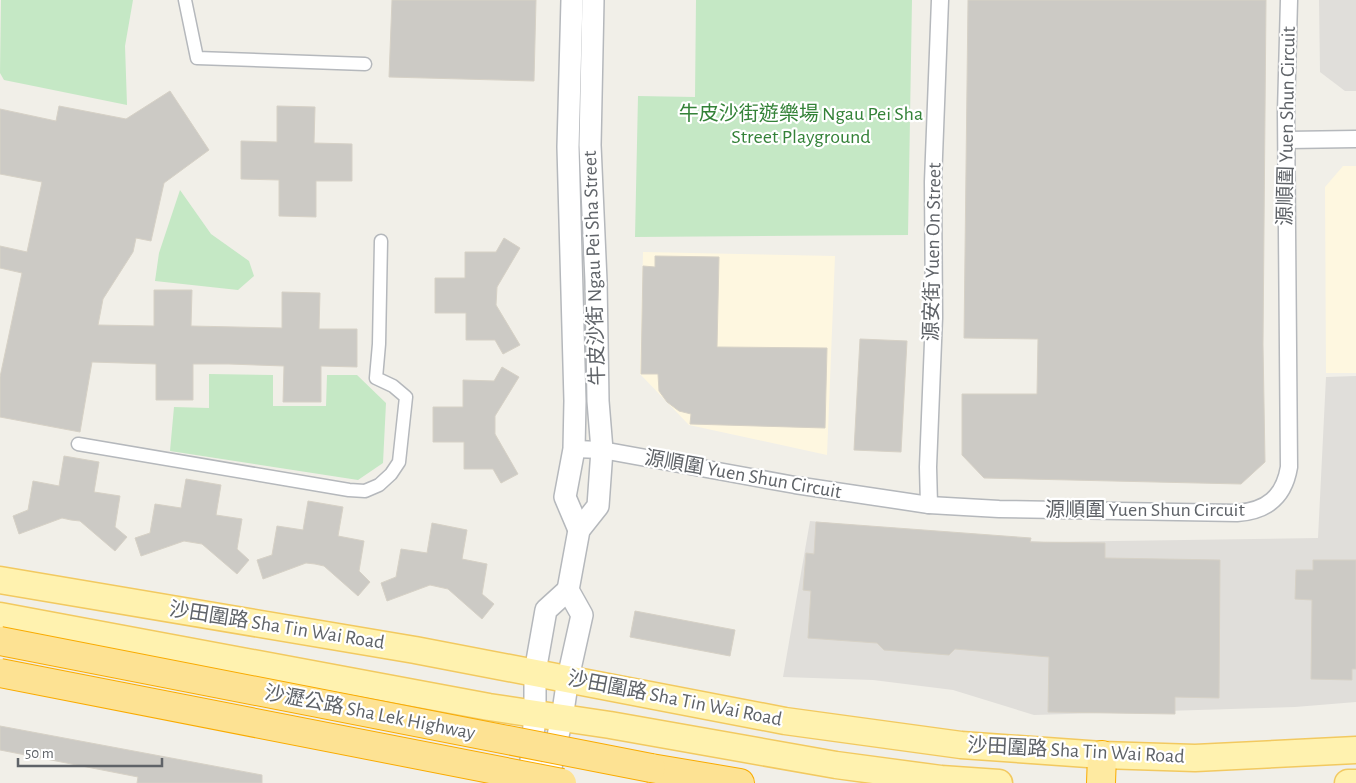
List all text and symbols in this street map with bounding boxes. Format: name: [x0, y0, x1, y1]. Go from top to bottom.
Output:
street label: 源順圍 Yuen Shun Circuit: [1274, 25, 1299, 226]
park label: 牛皮沙街遊樂場 Ngau Pei Sha Street Playground: [679, 102, 923, 147]
street label: 牛皮沙街 Ngau Pei Sha Street: [579, 150, 608, 386]
street label: 源安街 Yuen On Street: [920, 162, 945, 342]
street label: 源順圍 Yuen Shun Circuit: [643, 447, 844, 502]
street label: 源順圍 Yuen Shun Circuit: [1045, 499, 1245, 520]
street label: 沙田圍路 Sha Tin Wai Road: [168, 598, 386, 653]
street label: 沙田圍路 Sha Tin Wai Road: [566, 667, 784, 730]
street label: 沙瀝公路 Sha Lek Highway: [263, 682, 478, 743]
street label: 沙田圍路 Sha Tin Wai Road: [967, 734, 1185, 767]
scale bar: [18, 736, 161, 768]
text: 50 m: [25, 746, 54, 761]

